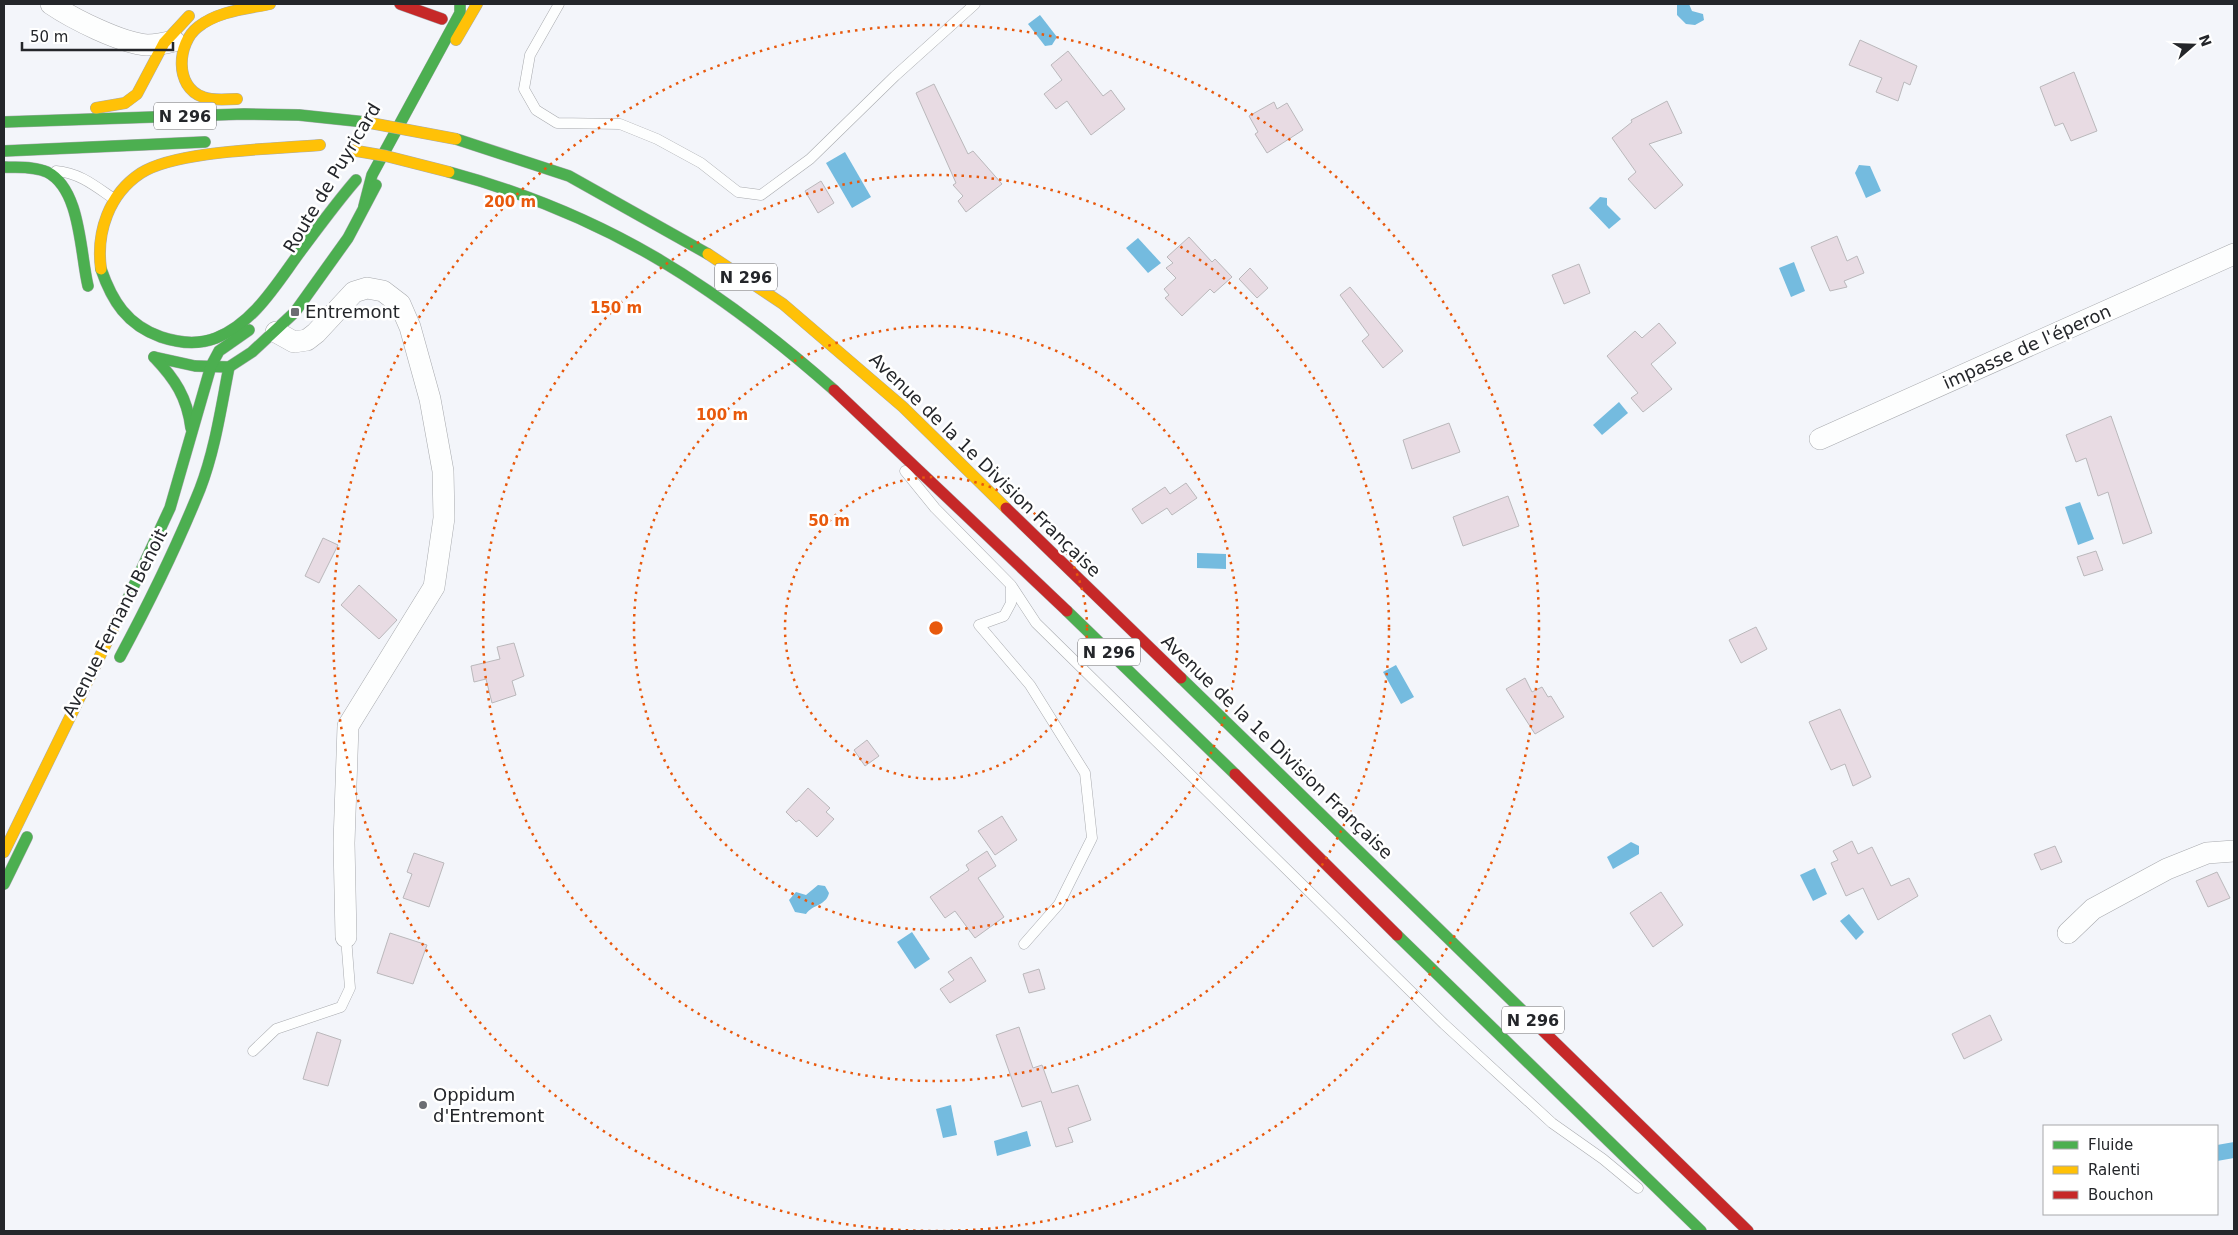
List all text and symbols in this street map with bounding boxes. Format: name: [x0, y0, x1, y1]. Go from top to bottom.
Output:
scale bar: [22, 20, 174, 52]
north arrow: [2168, 20, 2218, 70]
text: 50 m: [30, 28, 68, 46]
text: N: [2196, 32, 2215, 49]
street label: Route de Puyricard: [279, 99, 385, 256]
road number: N 296: [154, 102, 216, 130]
text: 200 m: [484, 193, 536, 211]
road number: N 296: [715, 264, 777, 290]
text: 150 m: [590, 299, 642, 317]
street label: impasse de l'éperon: [1940, 300, 2114, 393]
place label: Entremont: [305, 301, 400, 322]
marker: Entremont: [289, 306, 301, 318]
street label: Avenue de la 1e Division Française: [865, 348, 1105, 581]
text: 100 m: [696, 406, 748, 424]
text: 50 m: [808, 512, 850, 530]
street label: Avenue Fernand Benoit: [58, 525, 171, 721]
centre of rings: [927, 619, 945, 637]
street label: Avenue de la 1e Division Française: [1157, 630, 1397, 863]
road number: N 296: [1078, 638, 1140, 666]
road number: N 296: [1502, 1006, 1564, 1034]
place label: Oppidum d'Entremont: [433, 1084, 544, 1126]
marker: Oppidum d'Entremont: [417, 1099, 429, 1111]
legend: [2043, 1125, 2218, 1215]
text: Fluide: [2088, 1136, 2133, 1154]
text: Ralenti: [2088, 1161, 2140, 1179]
text: Bouchon: [2088, 1186, 2153, 1204]

